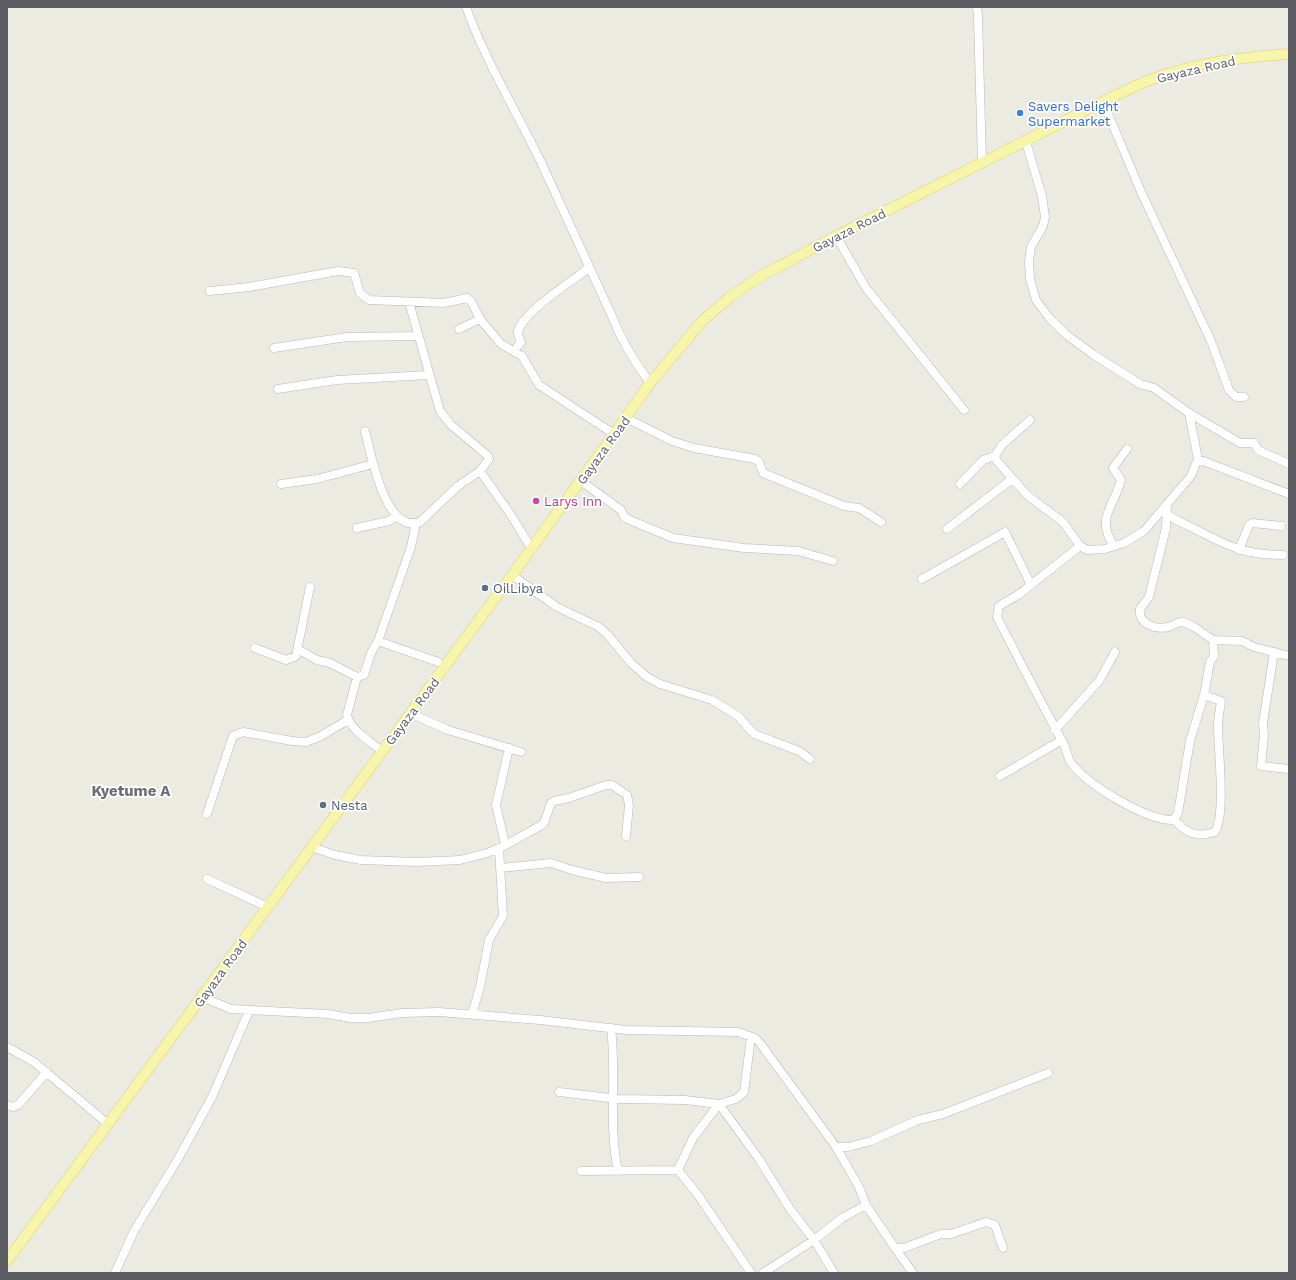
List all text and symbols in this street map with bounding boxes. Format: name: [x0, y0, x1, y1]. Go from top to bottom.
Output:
street label: Gayaza Road: [1155, 53, 1237, 86]
place label: Savers Delight Supermarket: [1028, 99, 1119, 129]
marker: Savers Delight Supermarket: [1015, 108, 1025, 118]
street label: Gayaza Road: [810, 205, 888, 255]
street label: Gayaza Road: [574, 413, 633, 487]
place label: Larys Inn: [544, 494, 602, 509]
marker: Larys Inn: [531, 496, 541, 506]
place label: OilLibya: [493, 581, 544, 596]
marker: OilLibya: [480, 583, 490, 593]
street label: Gayaza Road: [382, 675, 443, 748]
district label: Kyetume A: [92, 782, 171, 800]
place label: Nesta: [331, 798, 368, 813]
marker: Nesta: [318, 800, 328, 810]
street label: Gayaza Road: [191, 936, 250, 1010]

